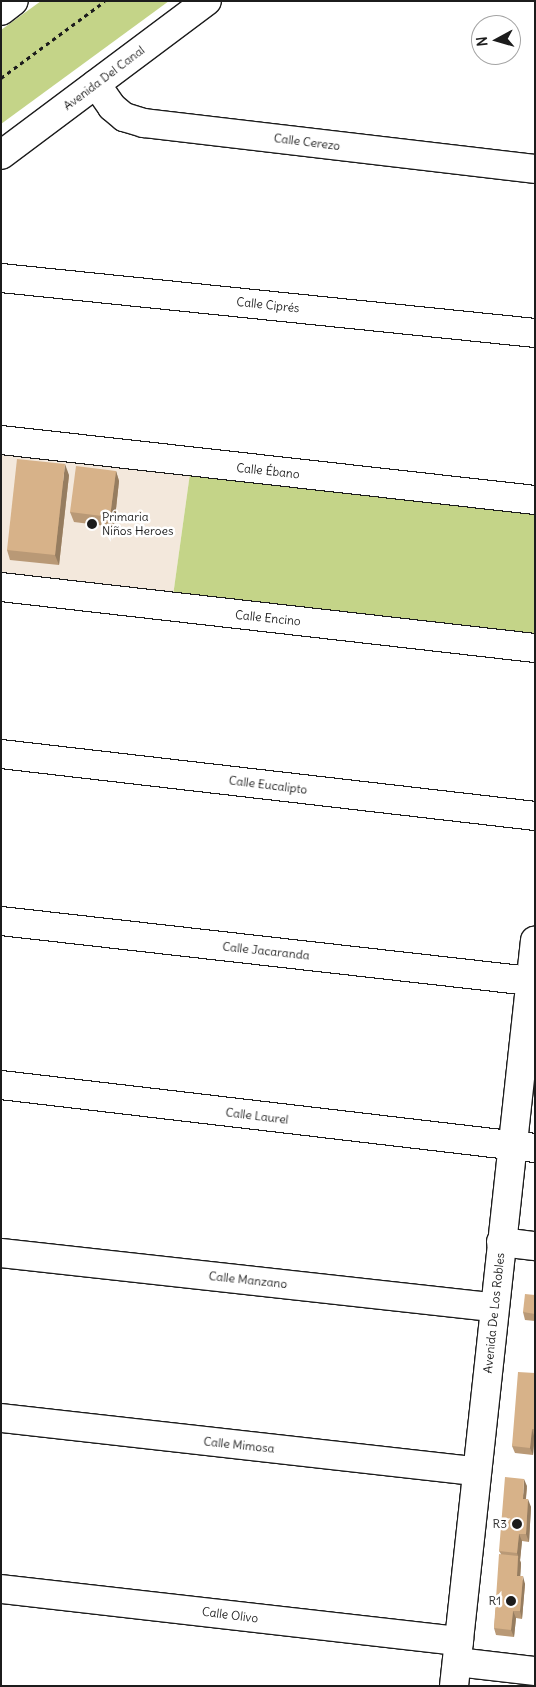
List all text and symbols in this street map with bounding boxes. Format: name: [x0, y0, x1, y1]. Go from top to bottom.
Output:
north arrow: [471, 15, 521, 65]
text: N: [473, 36, 492, 47]
street label: Avenida Del Canal: [61, 43, 147, 113]
street label: Calle Cerezo: [273, 131, 341, 153]
street label: Calle Ciprés: [236, 295, 300, 315]
street label: Calle Ébano: [236, 461, 300, 481]
place label: Primaria Niños Heroes: [102, 510, 173, 538]
marker: Primaria Niños Heroes: [86, 518, 98, 530]
street label: Calle Encino: [235, 607, 301, 629]
street label: Calle Eucalipto: [228, 773, 308, 797]
street label: Calle Jacaranda: [222, 939, 310, 963]
street label: Calle Laurel: [225, 1105, 289, 1127]
street label: Avenida De Los Robles: [481, 1252, 507, 1374]
street label: Calle Manzano: [208, 1269, 288, 1291]
street label: Calle Mimosa: [203, 1434, 275, 1456]
place label: R3: [493, 1517, 507, 1531]
marker: R3: [511, 1518, 523, 1530]
place label: R1: [489, 1594, 501, 1608]
marker: R1: [505, 1595, 517, 1607]
street label: Calle Olivo: [201, 1604, 259, 1626]

